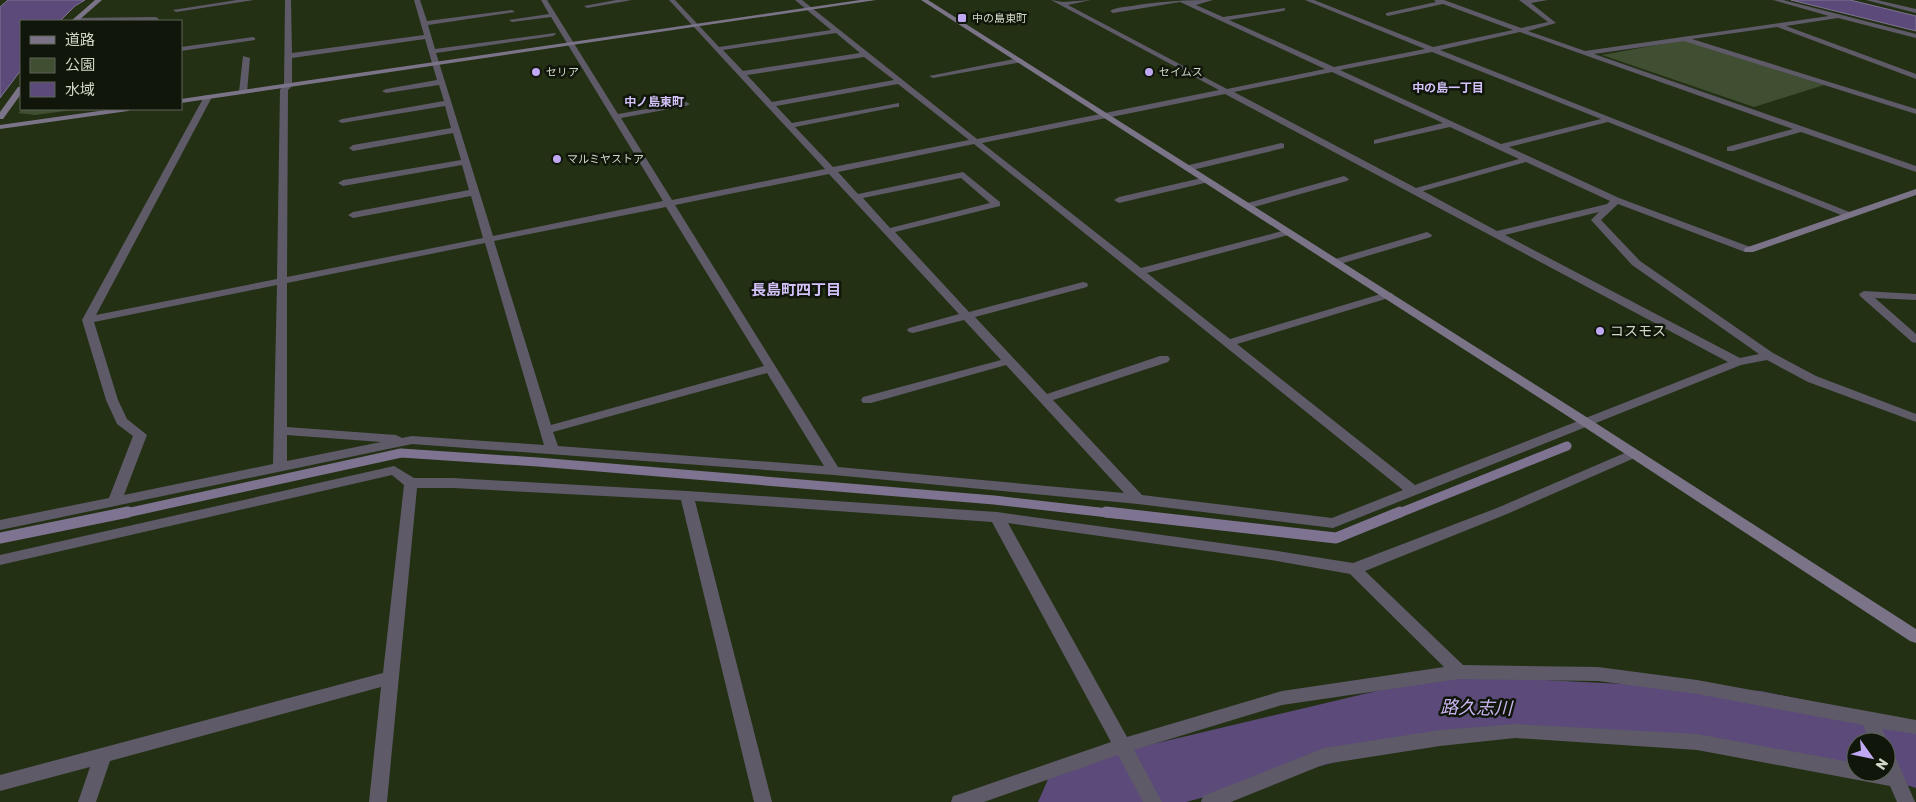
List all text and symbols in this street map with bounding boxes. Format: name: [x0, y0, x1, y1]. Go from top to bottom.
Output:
marker: 中の島東町: [956, 12, 968, 24]
place label: 中の島東町: [972, 12, 1027, 25]
legend: [20, 20, 182, 110]
text: 道路: [65, 31, 95, 49]
text: 公園: [65, 56, 95, 74]
marker: セリア: [530, 66, 542, 78]
place label: セリア: [546, 66, 579, 79]
marker: セイムス: [1143, 66, 1155, 78]
place label: セイムス: [1159, 66, 1203, 79]
text: 水域: [65, 81, 95, 99]
district label: 中の島一丁目: [1412, 81, 1484, 95]
district label: 中ノ島東町: [624, 95, 684, 109]
marker: マルミヤストア: [551, 153, 563, 165]
place label: マルミヤストア: [567, 153, 644, 166]
district label: 長島町四丁目: [751, 281, 841, 299]
place label: コスモス: [1610, 323, 1666, 340]
marker: コスモス: [1594, 325, 1606, 337]
water label: 路久志川: [1440, 696, 1514, 720]
north arrow: [1846, 732, 1896, 782]
text: N: [1872, 755, 1891, 773]

